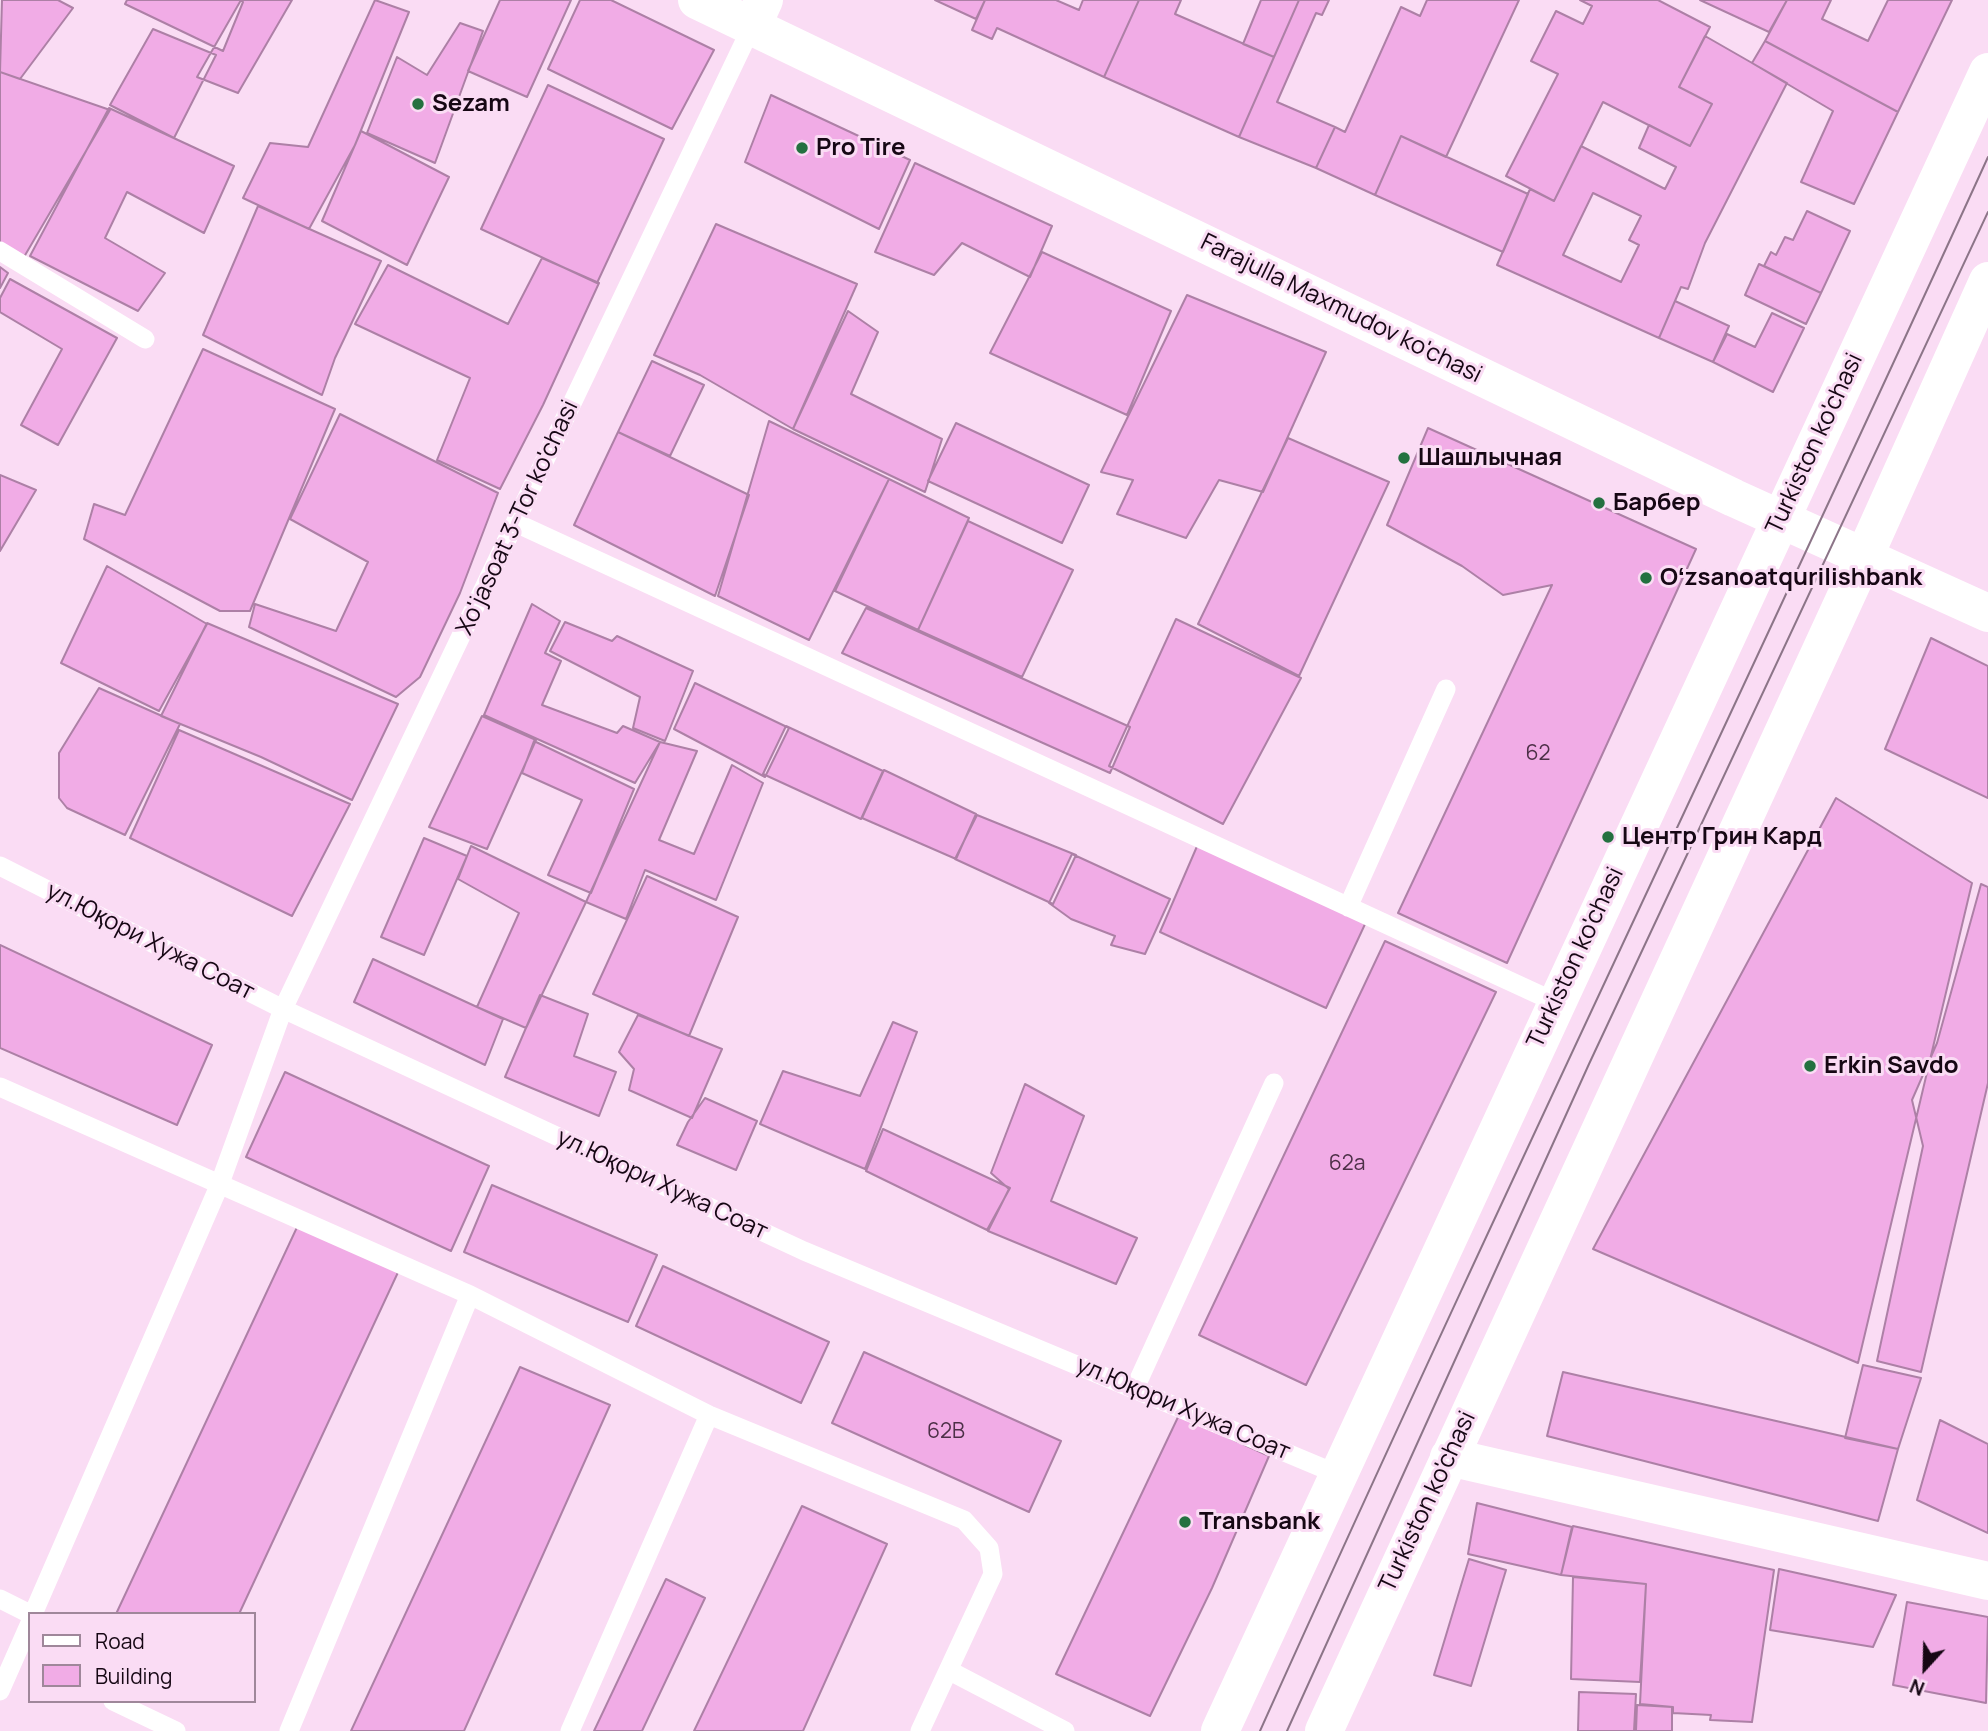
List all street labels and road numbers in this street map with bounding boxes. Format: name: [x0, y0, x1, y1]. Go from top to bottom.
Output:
street label: Farajulla Maxmudov ko'chasi: [1196, 228, 1486, 390]
street label: Turkiston ko'chasi: [1760, 349, 1870, 539]
street label: Xo'jasoat 3-Tor ko'chasi: [451, 396, 585, 640]
street label: Turkiston ko'chasi: [1521, 863, 1631, 1053]
street label: ул.Юқори Хужа Соат: [41, 877, 259, 1007]
street label: ул.Юқори Хужа Соат: [552, 1123, 772, 1247]
street label: ул.Юқори Хужа Соат: [1072, 1351, 1294, 1467]
street label: Turkiston ko'chasi: [1373, 1407, 1483, 1597]

